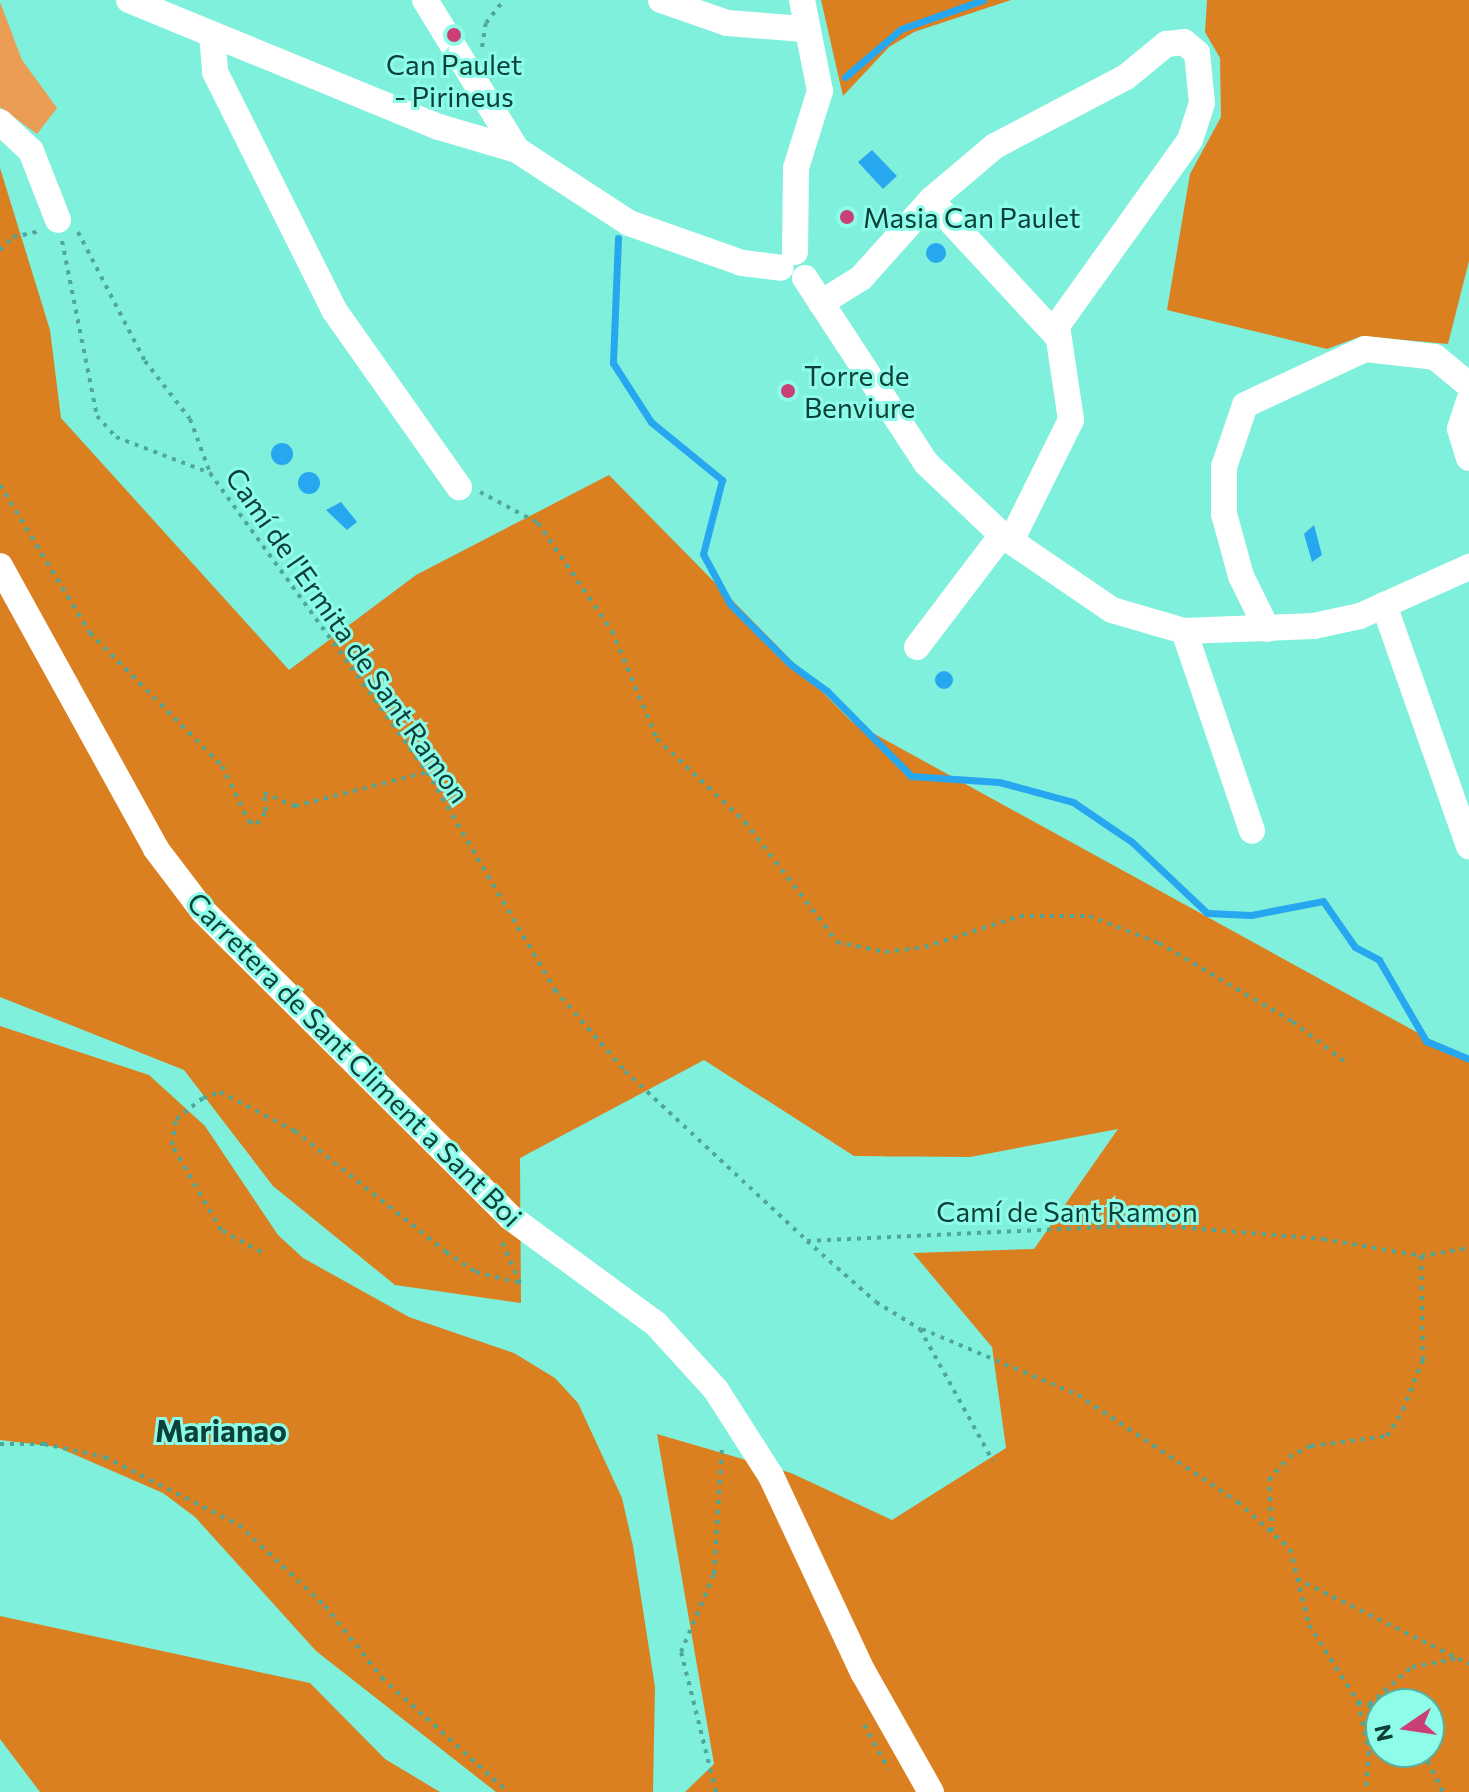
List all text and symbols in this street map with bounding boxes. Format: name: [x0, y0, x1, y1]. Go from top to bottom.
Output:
marker: Can Paulet - Pirineus: [445, 26, 463, 44]
place label: Can Paulet - Pirineus: [386, 47, 522, 113]
place label: Masia Can Paulet: [863, 200, 1080, 234]
marker: Masia Can Paulet: [838, 208, 856, 226]
place label: Torre de Benviure: [804, 358, 915, 424]
marker: Torre de Benviure: [779, 382, 797, 400]
street label: Camí de l'Ermita de Sant Ramon: [219, 461, 477, 809]
street label: Carretera de Sant Climent a Sant Boi: [181, 885, 529, 1233]
street label: Camí de Sant Ramon: [936, 1194, 1198, 1228]
district label: Marianao: [155, 1412, 287, 1448]
north arrow: [1365, 1688, 1445, 1768]
text: N: [1368, 1722, 1398, 1744]

